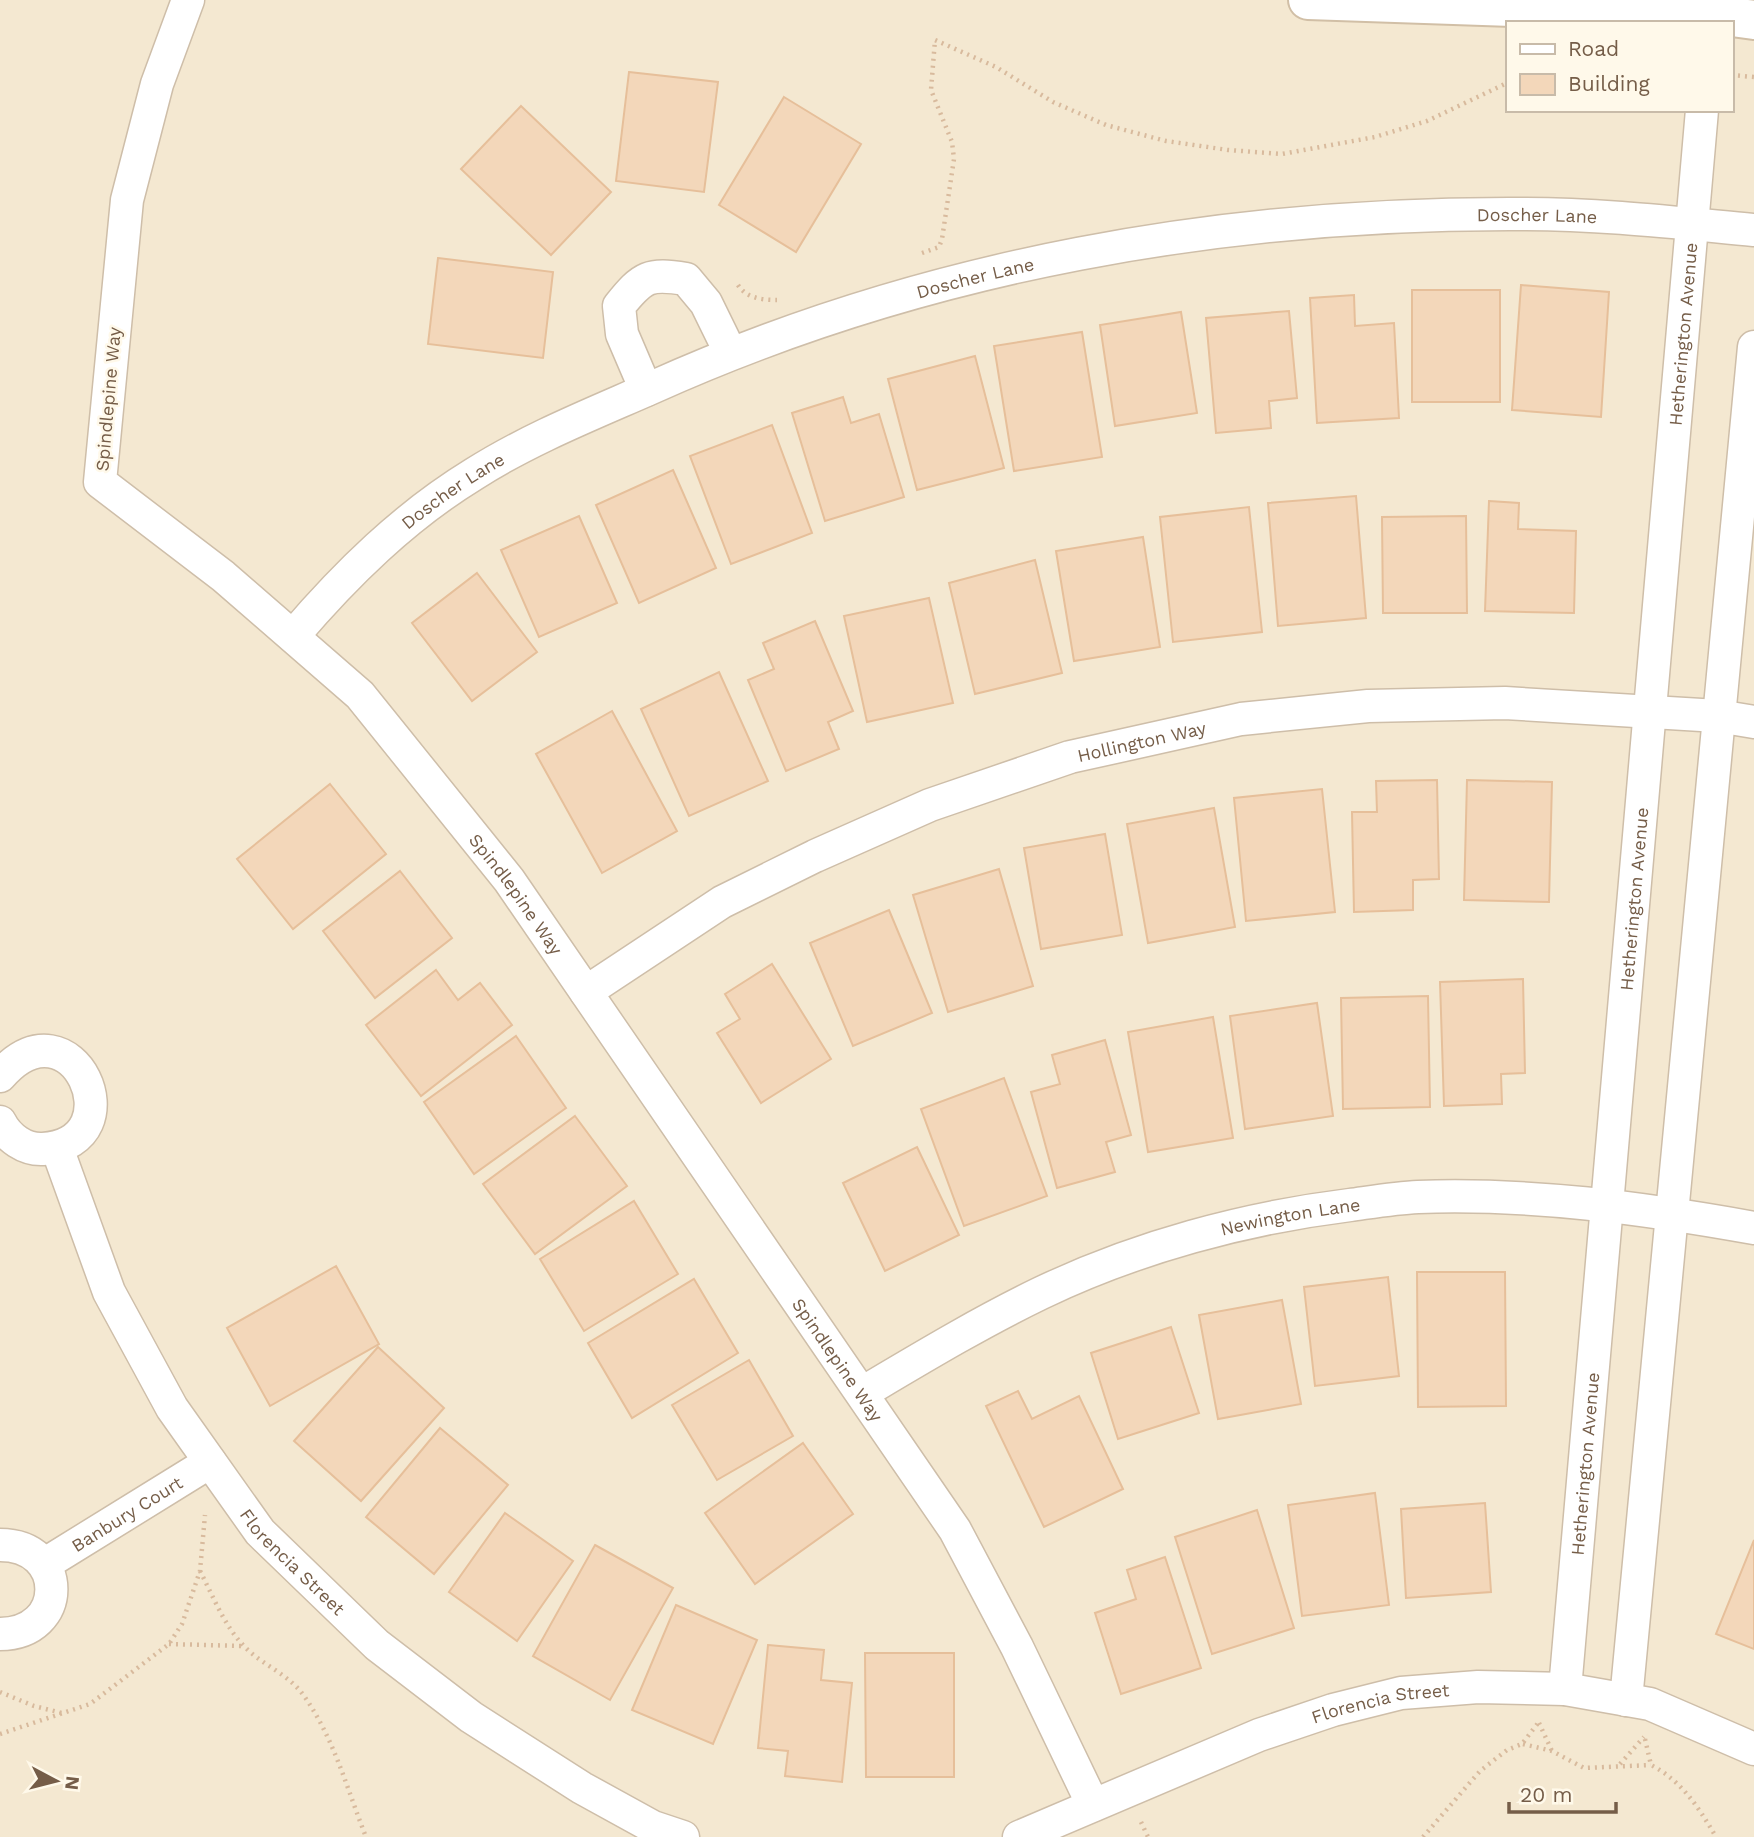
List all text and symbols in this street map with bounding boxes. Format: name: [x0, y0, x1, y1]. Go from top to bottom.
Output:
legend: [1506, 21, 1733, 112]
text: Road: [1568, 36, 1619, 61]
text: Building: [1568, 71, 1650, 96]
street label: Doscher Lane: [1477, 203, 1598, 227]
street label: Hetherington Avenue: [1664, 242, 1701, 427]
street label: Doscher Lane: [914, 253, 1036, 302]
street label: Spindlepine Way: [91, 325, 125, 472]
street label: Doscher Lane: [397, 448, 508, 533]
street label: Hollington Way: [1075, 716, 1209, 766]
street label: Hetherington Avenue: [1615, 806, 1652, 991]
street label: Spindlepine Way: [465, 829, 568, 959]
street label: Newington Lane: [1218, 1193, 1362, 1239]
street label: Spindlepine Way: [788, 1294, 888, 1426]
street label: Hetherington Avenue: [1566, 1371, 1603, 1556]
street label: Banbury Court: [67, 1471, 186, 1556]
street label: Florencia Street: [236, 1504, 350, 1619]
street label: Florencia Street: [1308, 1679, 1451, 1727]
north arrow: [21, 1746, 91, 1816]
scale bar: [1509, 1770, 1616, 1814]
text: N: [60, 1775, 85, 1791]
text: 20 m: [1520, 1782, 1572, 1807]

